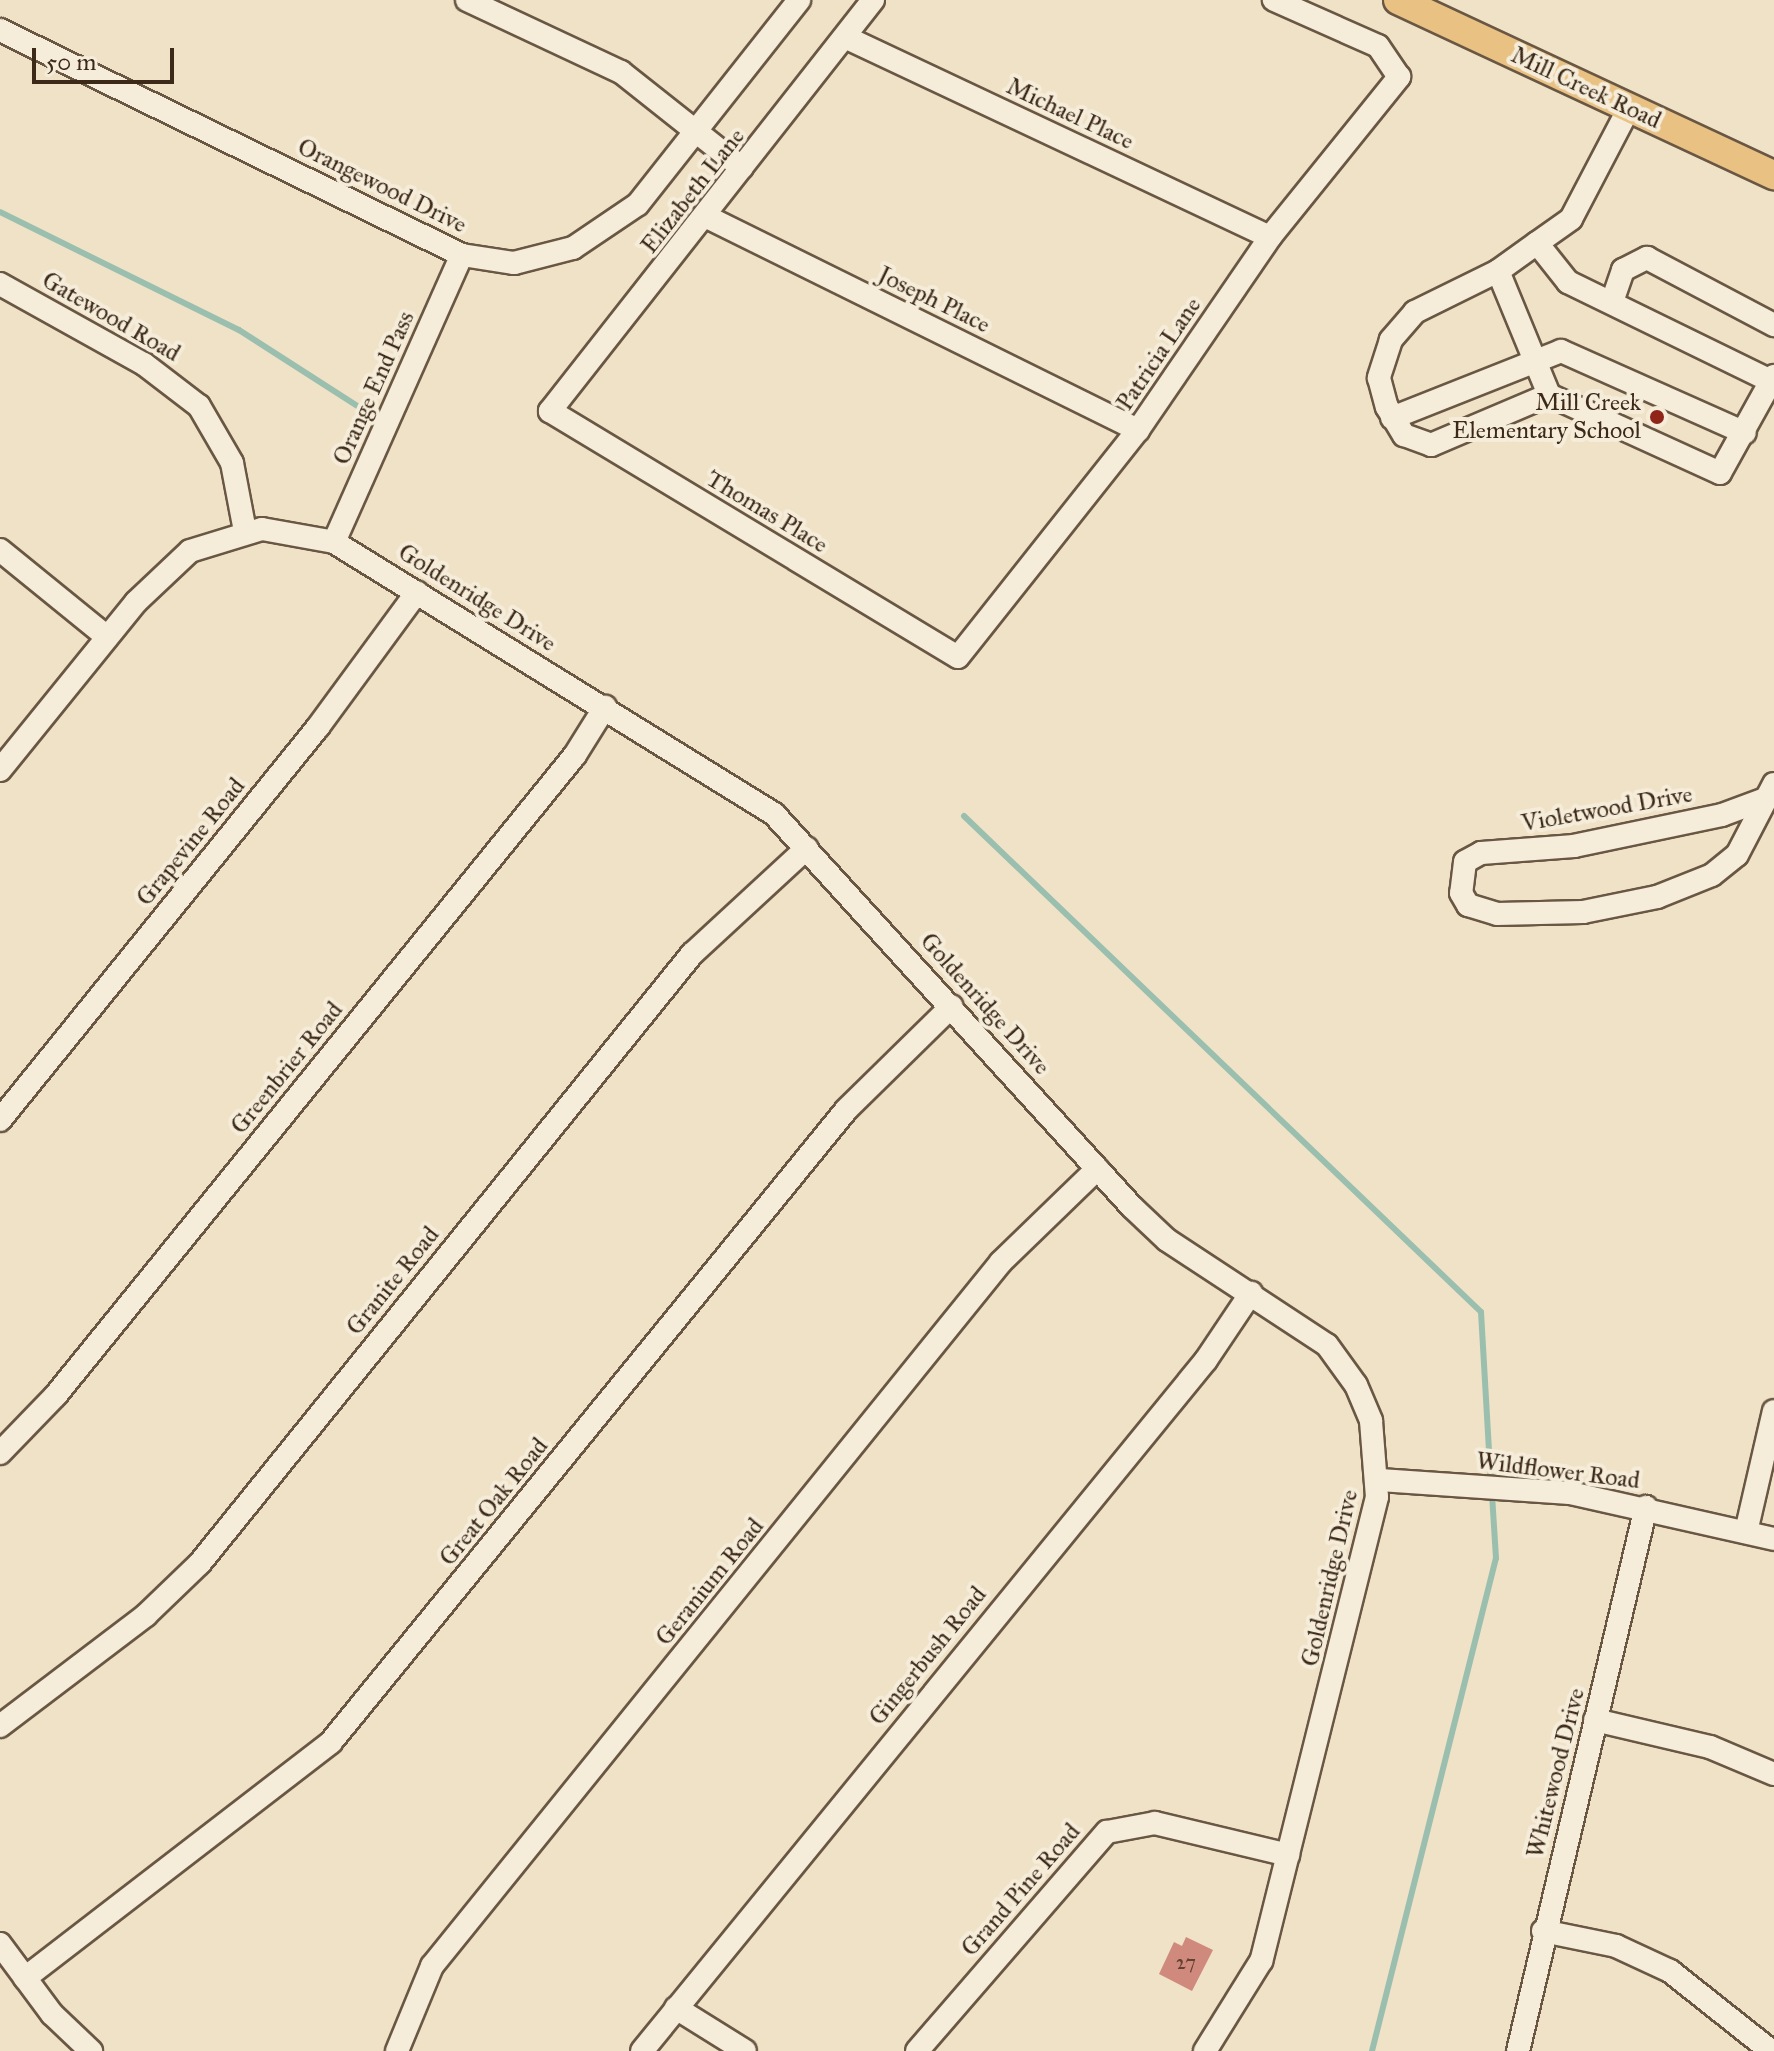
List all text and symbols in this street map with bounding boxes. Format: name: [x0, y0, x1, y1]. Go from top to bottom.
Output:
scale bar: [36, 32, 178, 82]
street label: Mill Creek Road: [1506, 41, 1666, 135]
text: 50 m: [46, 47, 96, 77]
street label: Michael Place: [1002, 72, 1138, 156]
street label: Elizabeth Lane: [635, 123, 751, 259]
street label: Orangewood Drive: [293, 133, 471, 239]
street label: Joseph Place: [873, 261, 995, 339]
street label: Gatewood Road: [37, 266, 185, 368]
street label: Patricia Lane: [1111, 292, 1207, 416]
street label: Orange End Pass: [327, 307, 421, 469]
place label: Mill Creek Elementary School: [1452, 389, 1641, 445]
marker: Mill Creek Elementary School: [1648, 408, 1666, 426]
street label: Thomas Place: [701, 464, 833, 560]
street label: Goldenridge Drive: [393, 538, 561, 658]
street label: Grapevine Road: [131, 772, 251, 912]
street label: Violetwood Drive: [1519, 780, 1695, 838]
street label: Goldenridge Drive: [914, 927, 1056, 1081]
street label: Greenbrier Road: [225, 996, 349, 1140]
street label: Granite Road: [341, 1221, 445, 1341]
street label: Great Oak Road: [434, 1432, 554, 1572]
street label: Wildflower Road: [1475, 1447, 1641, 1495]
street label: Goldenridge Drive: [1296, 1487, 1364, 1669]
street label: Geranium Road: [650, 1513, 770, 1651]
street label: Gingerbush Road: [863, 1581, 993, 1731]
street label: Whitewood Drive: [1521, 1685, 1591, 1861]
street label: Grand Pine Road: [956, 1818, 1086, 1962]
house number: 27: [1176, 1950, 1196, 1974]

